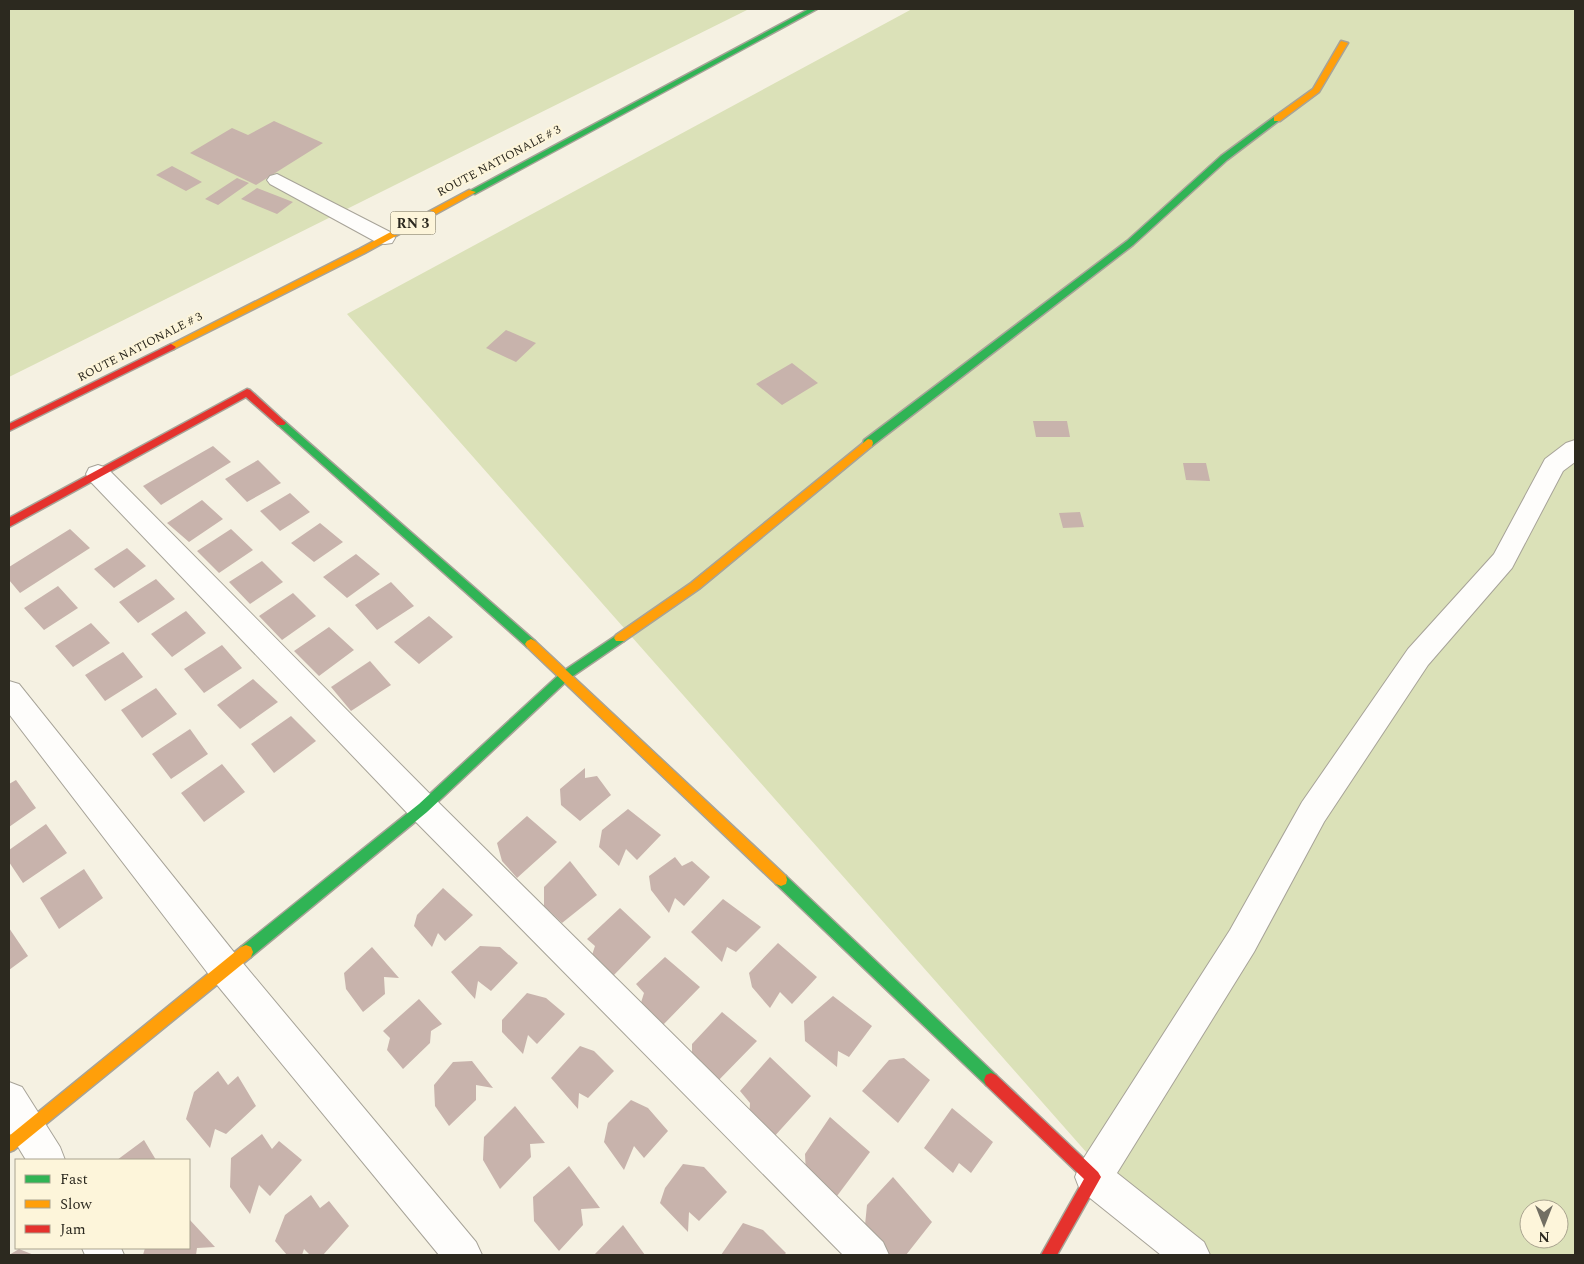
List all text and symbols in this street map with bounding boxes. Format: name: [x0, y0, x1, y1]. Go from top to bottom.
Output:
street label: ROUTE NATIONALE # 3: [434, 120, 564, 202]
road number: RN 3: [390, 212, 436, 234]
street label: ROUTE NATIONALE # 3: [74, 307, 206, 387]
legend: [15, 1159, 190, 1249]
text: Fast: [60, 1168, 88, 1191]
text: Slow: [60, 1193, 92, 1216]
north arrow: [1519, 1199, 1569, 1249]
text: Jam: [60, 1218, 86, 1241]
text: N: [1538, 1226, 1550, 1247]

